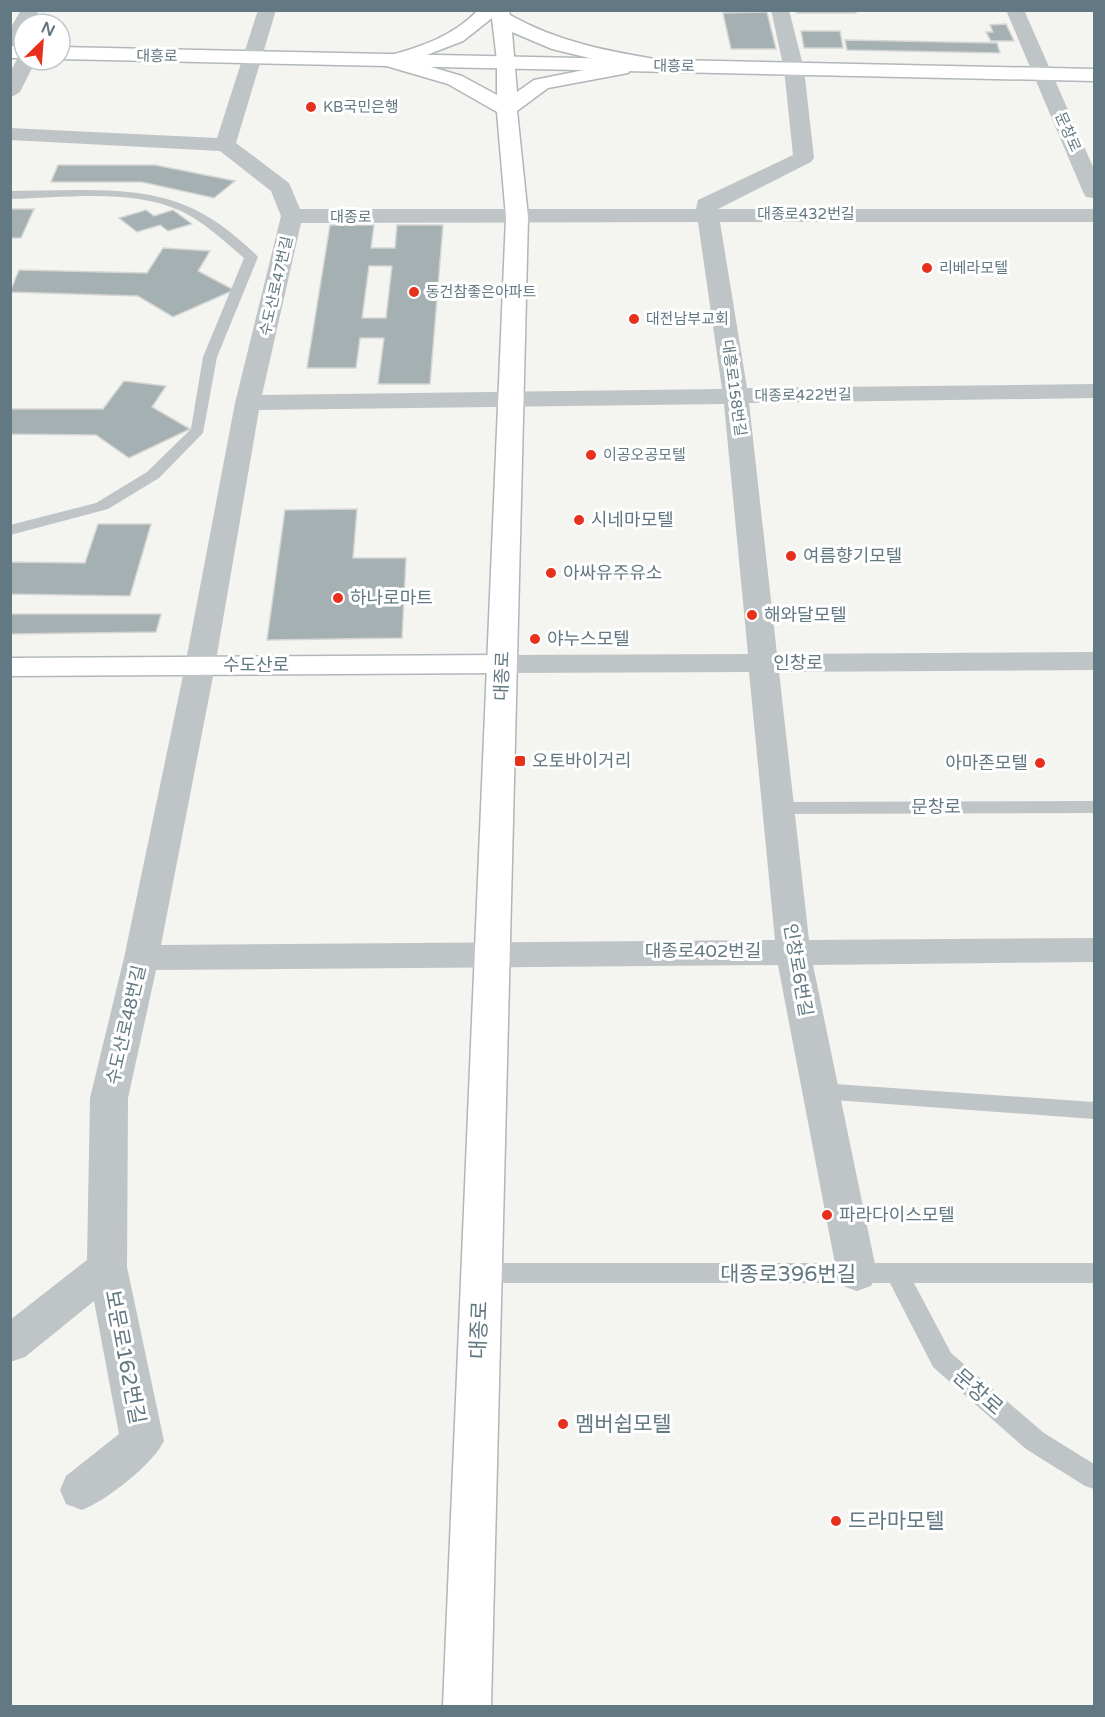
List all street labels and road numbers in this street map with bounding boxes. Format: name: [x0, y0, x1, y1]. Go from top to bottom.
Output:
street label: 대흥로: [136, 47, 178, 65]
street label: 대흥로: [653, 57, 695, 75]
street label: 문창로: [1051, 109, 1085, 155]
street label: 대종로432번길: [757, 205, 855, 223]
street label: 대종로: [330, 208, 372, 226]
street label: 수도산로47번길: [256, 234, 296, 338]
street label: 대흥로158번길: [718, 339, 750, 437]
street label: 대종로422번길: [754, 385, 852, 405]
street label: 대종로: [490, 651, 514, 701]
street label: 인창로: [773, 652, 823, 674]
street label: 수도산로: [223, 654, 289, 676]
street label: 문창로: [911, 796, 961, 818]
street label: 인창로6번길: [779, 922, 817, 1018]
street label: 대종로402번길: [645, 940, 761, 962]
street label: 수도산로48번길: [102, 963, 150, 1087]
street label: 대종로396번길: [720, 1262, 856, 1287]
street label: 보문로162번길: [99, 1288, 150, 1426]
street label: 대종로: [466, 1301, 493, 1359]
street label: 문창로: [948, 1364, 1008, 1421]

